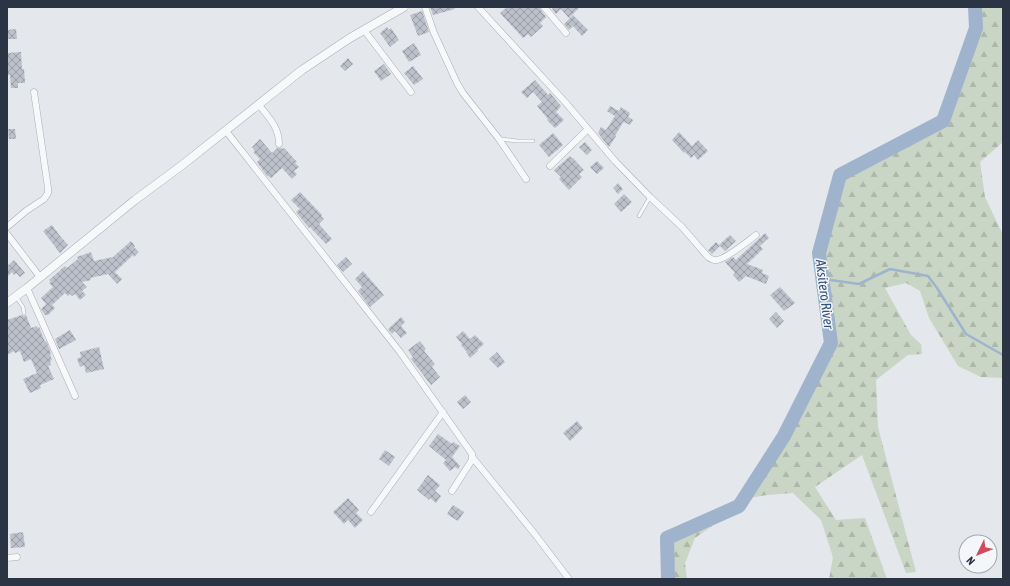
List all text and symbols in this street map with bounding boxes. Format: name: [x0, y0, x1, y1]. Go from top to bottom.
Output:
water label: Aksitero River: [813, 257, 837, 331]
north arrow: [958, 534, 998, 574]
text: N: [964, 554, 977, 567]

